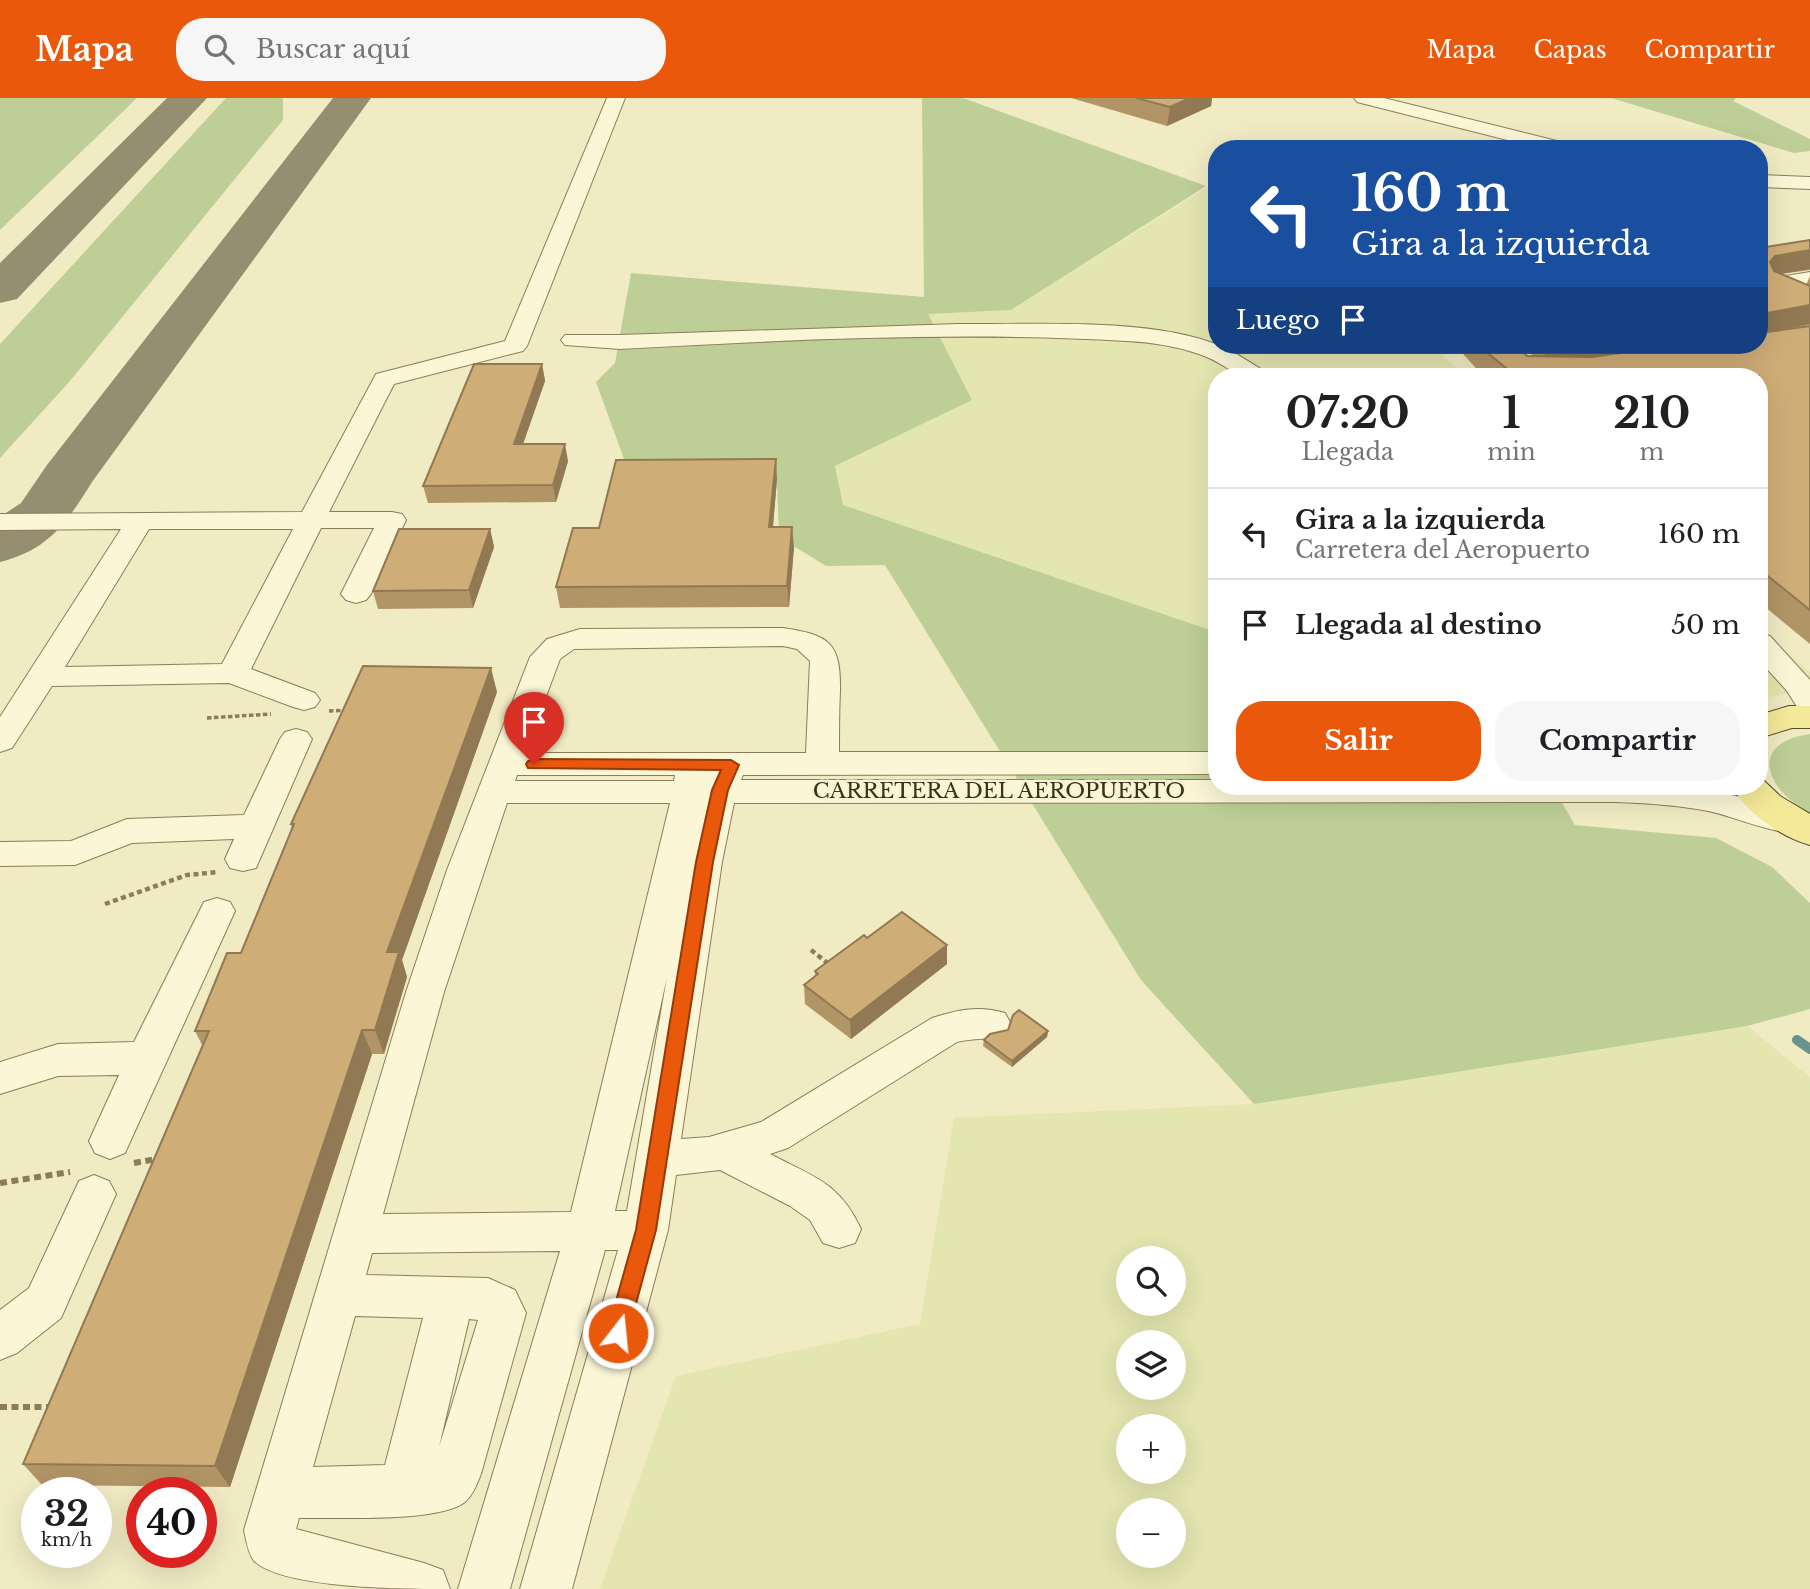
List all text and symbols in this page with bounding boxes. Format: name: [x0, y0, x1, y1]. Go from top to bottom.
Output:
search box: [176, 18, 666, 81]
text: Mapa: [35, 29, 134, 70]
icon: search: [200, 30, 238, 68]
text: Buscar aquí: [256, 33, 410, 65]
text: Mapa: [1426, 35, 1496, 64]
text: Capas: [1534, 35, 1607, 64]
text: Compartir: [1645, 35, 1775, 64]
text: 160 m: [1351, 163, 1510, 224]
icon: left: [1236, 168, 1327, 259]
text: Gira a la izquierda: [1351, 224, 1650, 264]
icon: arrive: [1334, 301, 1372, 339]
text: Luego: [1236, 304, 1320, 336]
text: 07:20: [1285, 387, 1410, 439]
text: 1: [1502, 387, 1521, 439]
text: 210: [1613, 387, 1691, 439]
text: Llegada: [1302, 438, 1394, 466]
text: min: [1487, 438, 1536, 466]
text: m: [1640, 438, 1664, 466]
text: Gira a la izquierda: [1295, 504, 1545, 536]
icon: left: [1236, 515, 1274, 553]
text: 160 m: [1658, 518, 1740, 550]
text: Carretera del Aeropuerto: [1295, 536, 1590, 564]
icon: arrive: [1236, 606, 1274, 644]
text: Llegada al destino: [1295, 609, 1542, 641]
text: 50 m: [1671, 609, 1740, 641]
pin: [504, 692, 564, 764]
button: Salir: [1236, 701, 1481, 781]
button: Compartir: [1495, 701, 1740, 781]
icon: arrive: [515, 703, 553, 741]
street label: CARRETERA DEL AEROPUERTO: [813, 778, 1185, 804]
map controls: [1116, 1246, 1186, 1568]
button: search: [1116, 1246, 1186, 1316]
position arrow: [581, 1296, 655, 1370]
button: layers: [1116, 1330, 1186, 1400]
button: +: [1116, 1414, 1186, 1484]
speed limit sign: 40: [126, 1477, 217, 1568]
text: 32: [44, 1492, 89, 1535]
button: −: [1116, 1498, 1186, 1568]
text: km/h: [41, 1529, 92, 1551]

